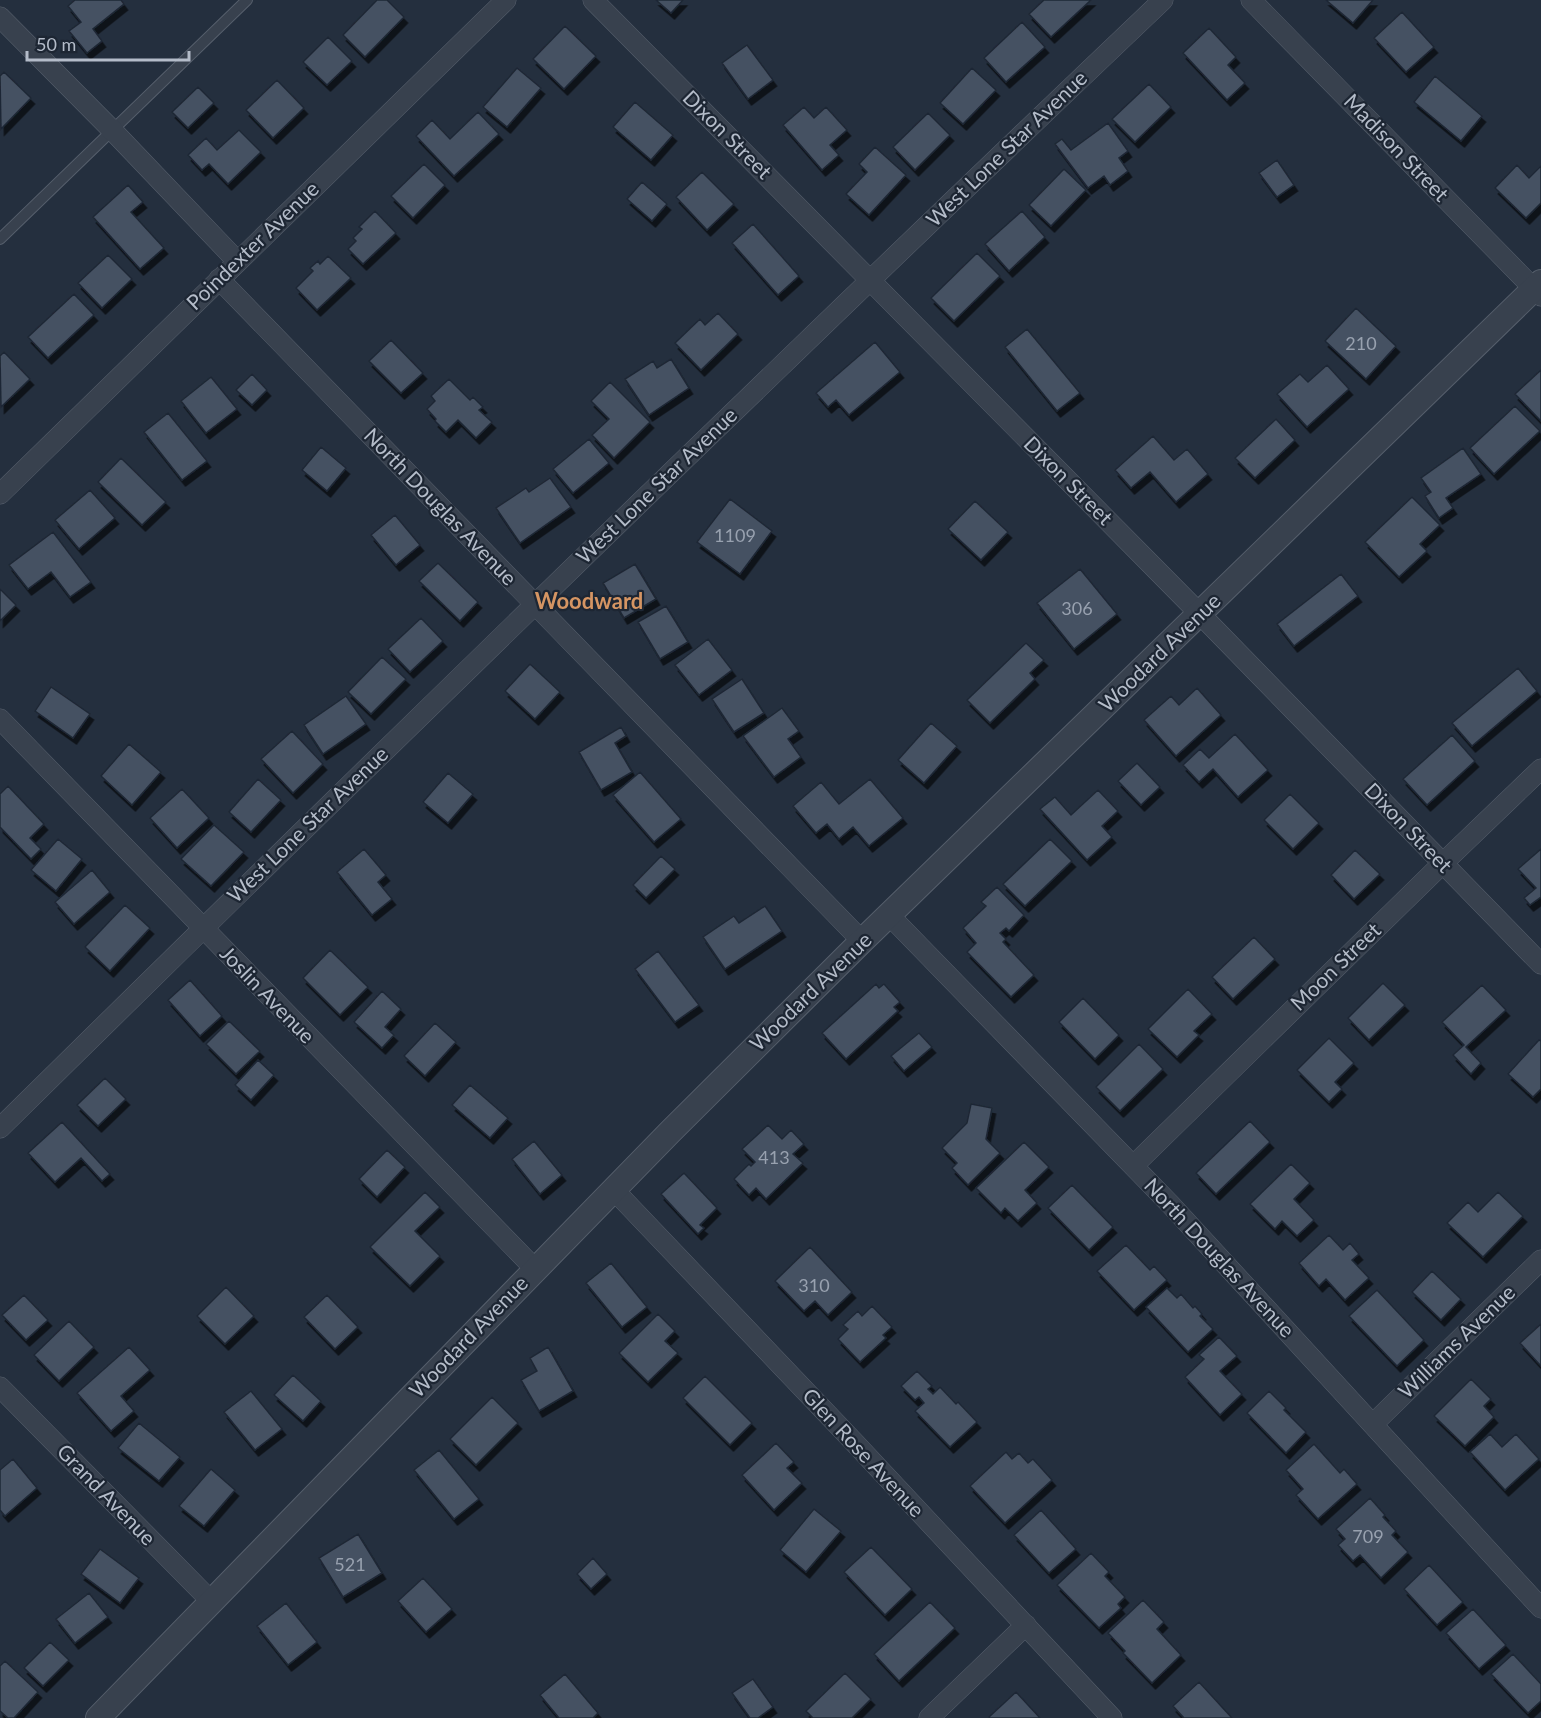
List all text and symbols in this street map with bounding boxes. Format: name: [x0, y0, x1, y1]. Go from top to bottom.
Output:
scale bar: [27, 24, 189, 62]
text: 50 m: [36, 33, 76, 55]
street label: West Lone Star Avenue: [920, 65, 1092, 231]
street label: Dixon Street: [679, 84, 778, 184]
street label: Madison Street: [1340, 88, 1455, 206]
street label: Poindexter Avenue: [181, 176, 323, 314]
house number: 210: [1345, 332, 1377, 354]
street label: West Lone Star Avenue: [570, 402, 742, 568]
street label: North Douglas Avenue: [360, 422, 523, 590]
street label: Dixon Street: [1020, 430, 1119, 530]
house number: 1109: [714, 524, 756, 546]
district label: Woodward: [535, 587, 643, 614]
street label: Woodard Avenue: [1093, 587, 1225, 716]
house number: 306: [1061, 597, 1093, 619]
street label: West Lone Star Avenue: [221, 741, 393, 907]
street label: Dixon Street: [1360, 777, 1458, 877]
street label: Moon Street: [1285, 917, 1385, 1015]
street label: Woodard Avenue: [744, 926, 876, 1055]
street label: Joslin Avenue: [216, 940, 321, 1048]
house number: 413: [758, 1146, 790, 1168]
street label: North Douglas Avenue: [1140, 1172, 1300, 1342]
street label: Woodard Avenue: [403, 1270, 532, 1402]
house number: 310: [798, 1274, 830, 1296]
street label: Williams Avenue: [1392, 1279, 1520, 1403]
street label: Glen Rose Avenue: [798, 1382, 930, 1522]
street label: Grand Avenue: [53, 1438, 161, 1550]
house number: 709: [1352, 1525, 1384, 1547]
house number: 521: [334, 1553, 366, 1575]

